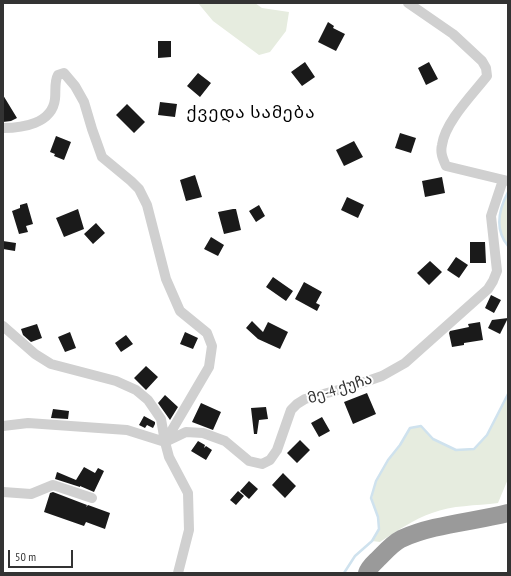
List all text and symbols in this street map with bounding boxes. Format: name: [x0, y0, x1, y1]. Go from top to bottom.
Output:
district label: ქვედა სამება: [187, 103, 315, 123]
street label: მე-4 ქუჩა: [305, 370, 375, 408]
scale bar: [10, 542, 75, 568]
text: 50 m: [15, 549, 36, 564]

